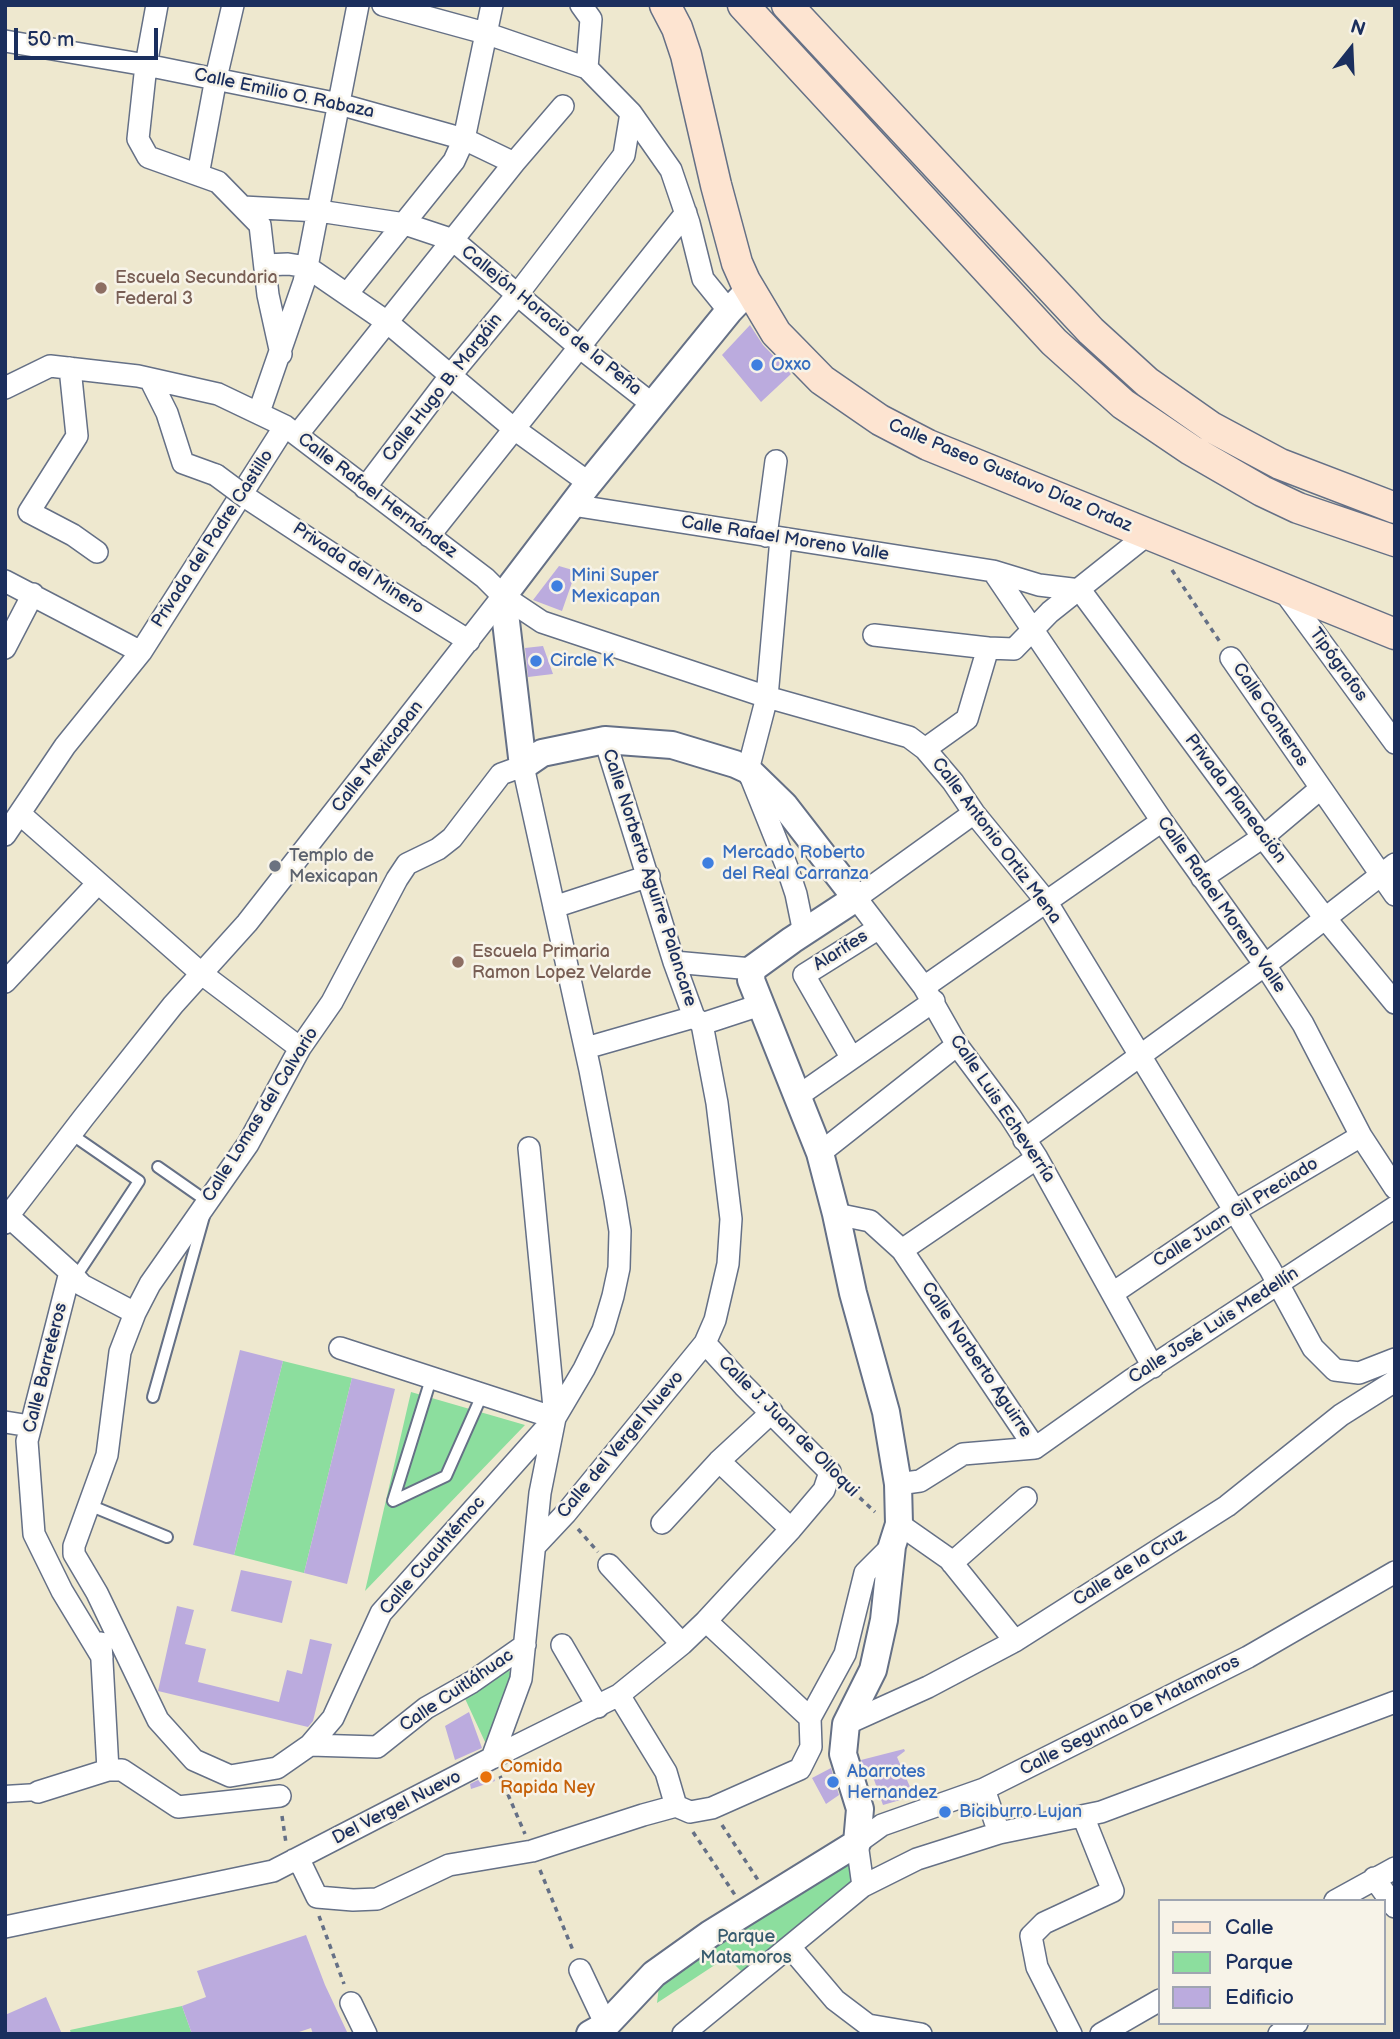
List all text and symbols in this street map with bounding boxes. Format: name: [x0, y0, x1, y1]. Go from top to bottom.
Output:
scale bar: [18, 14, 161, 58]
north arrow: [1316, 14, 1386, 84]
text: N: [1347, 15, 1368, 42]
text: 50 m: [27, 27, 74, 52]
street label: Calle Emilio O. Rabaza: [192, 64, 376, 124]
street label: Callejón Horacio de la Peña: [456, 241, 646, 401]
place label: Escuela Secundaria Federal 3: [115, 267, 278, 310]
marker: Escuela Secundaria Federal 3: [93, 280, 109, 296]
street label: Calle Hugo B. Margáin: [378, 310, 508, 466]
place label: Oxxo: [771, 354, 811, 376]
marker: Oxxo: [749, 357, 765, 373]
street label: Calle Paseo Gustavo Díaz Ordaz: [885, 415, 1135, 537]
street label: Calle Rafael Hernández: [293, 429, 461, 563]
street label: Privada del Padre Castillo: [147, 446, 279, 632]
street label: Calle Rafael Moreno Valle: [679, 512, 891, 566]
street label: Privada del Minero: [288, 518, 428, 620]
place label: Mini Super Mexicapan: [571, 565, 660, 608]
marker: Mini Super Mexicapan: [549, 578, 565, 594]
street label: Tipógrafos: [1304, 624, 1372, 706]
place label: Circle K: [550, 650, 614, 672]
marker: Circle K: [528, 653, 544, 669]
street label: Calle Canteros: [1227, 659, 1313, 771]
street label: Calle Mexicapan: [328, 697, 428, 817]
street label: Privada Planeación: [1179, 730, 1291, 868]
street label: Calle Norberto Aguirre Palancare: [597, 747, 701, 1009]
street label: Calle Antonio Ortiz Mena: [926, 754, 1066, 928]
street label: Calle Rafael Moreno Valle: [1152, 813, 1290, 997]
place label: Mercado Roberto del Real Carranza: [722, 842, 869, 884]
place label: Templo de Mexicapan: [289, 845, 378, 888]
marker: Mercado Roberto del Real Carranza: [700, 855, 716, 871]
marker: Templo de Mexicapan: [267, 858, 283, 874]
street label: Alarifes: [810, 926, 872, 976]
place label: Escuela Primaria Ramon Lopez Velarde: [472, 941, 651, 984]
marker: Escuela Primaria Ramon Lopez Velarde: [450, 954, 466, 970]
street label: Calle Lomas del Calvario: [198, 1024, 324, 1206]
street label: Calle Luis Echeverría: [945, 1031, 1059, 1187]
street label: Calle Juan Gil Preciado: [1150, 1153, 1322, 1273]
street label: Calle José Luis Medellín: [1125, 1263, 1303, 1389]
street label: Calle Norberto Aguirre: [916, 1278, 1036, 1442]
street label: Calle Barreteros: [19, 1301, 73, 1435]
street label: Calle J. Juan de Olloqui: [713, 1352, 863, 1502]
street label: Calle del Vergel Nuevo: [553, 1367, 689, 1523]
street label: Calle Cuauhtémoc: [376, 1492, 490, 1620]
street label: Calle de la Cruz: [1070, 1525, 1190, 1611]
street label: Calle Cuitláhuac: [396, 1645, 518, 1737]
street label: Calle Segunda De Matamoros: [1017, 1651, 1243, 1781]
place label: Comida Rapida Ney: [500, 1756, 595, 1798]
place label: Abarrotes Hernandez: [847, 1761, 937, 1803]
street label: Del Vergel Nuevo: [329, 1766, 465, 1850]
marker: Comida Rapida Ney: [478, 1769, 494, 1785]
marker: Abarrotes Hernandez: [825, 1774, 841, 1790]
place label: Biciburro Lujan: [959, 1801, 1082, 1823]
marker: Biciburro Lujan: [937, 1804, 953, 1820]
legend: [1158, 1899, 1386, 2025]
text: Calle: [1225, 1915, 1274, 1940]
park label: Parque Matamoros: [700, 1926, 792, 1968]
text: Parque: [1225, 1950, 1293, 1975]
text: Edificio: [1225, 1985, 1294, 2010]

